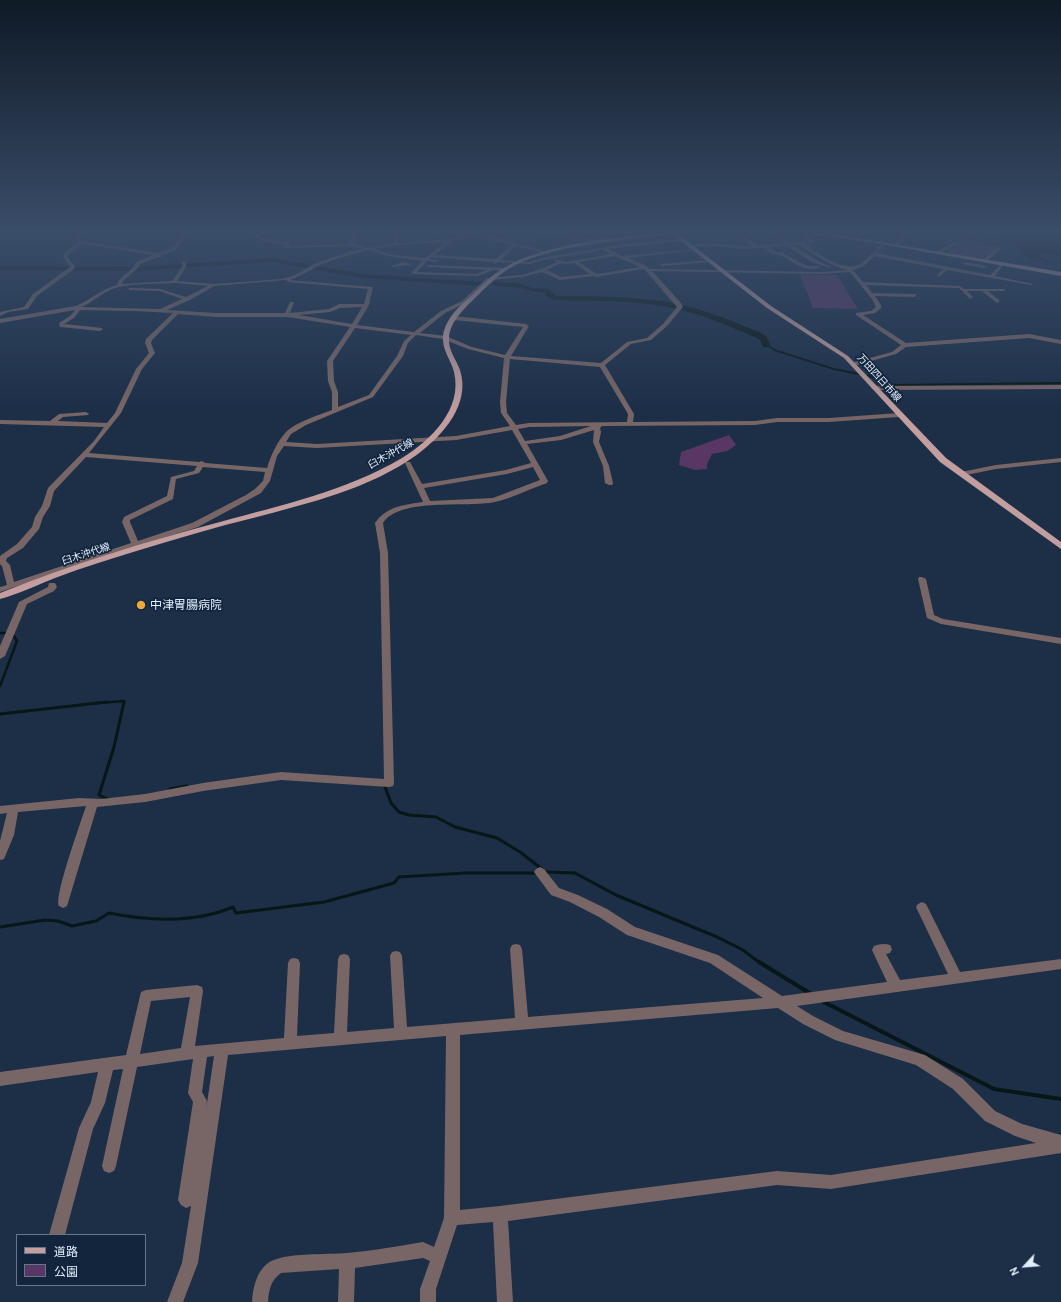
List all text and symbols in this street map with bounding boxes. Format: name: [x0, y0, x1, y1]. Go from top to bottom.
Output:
street label: 万田四日市線: [854, 352, 904, 404]
street label: 臼木沖代線: [366, 437, 416, 471]
street label: 臼木沖代線: [60, 541, 112, 567]
place label: 中津胃腸病院: [150, 598, 222, 612]
marker: 中津胃腸病院: [135, 599, 147, 611]
legend: [16, 1234, 146, 1286]
text: 道路: [54, 1244, 78, 1259]
north arrow: [1005, 1246, 1045, 1286]
text: 公園: [54, 1264, 78, 1279]
text: N: [1006, 1265, 1022, 1278]

